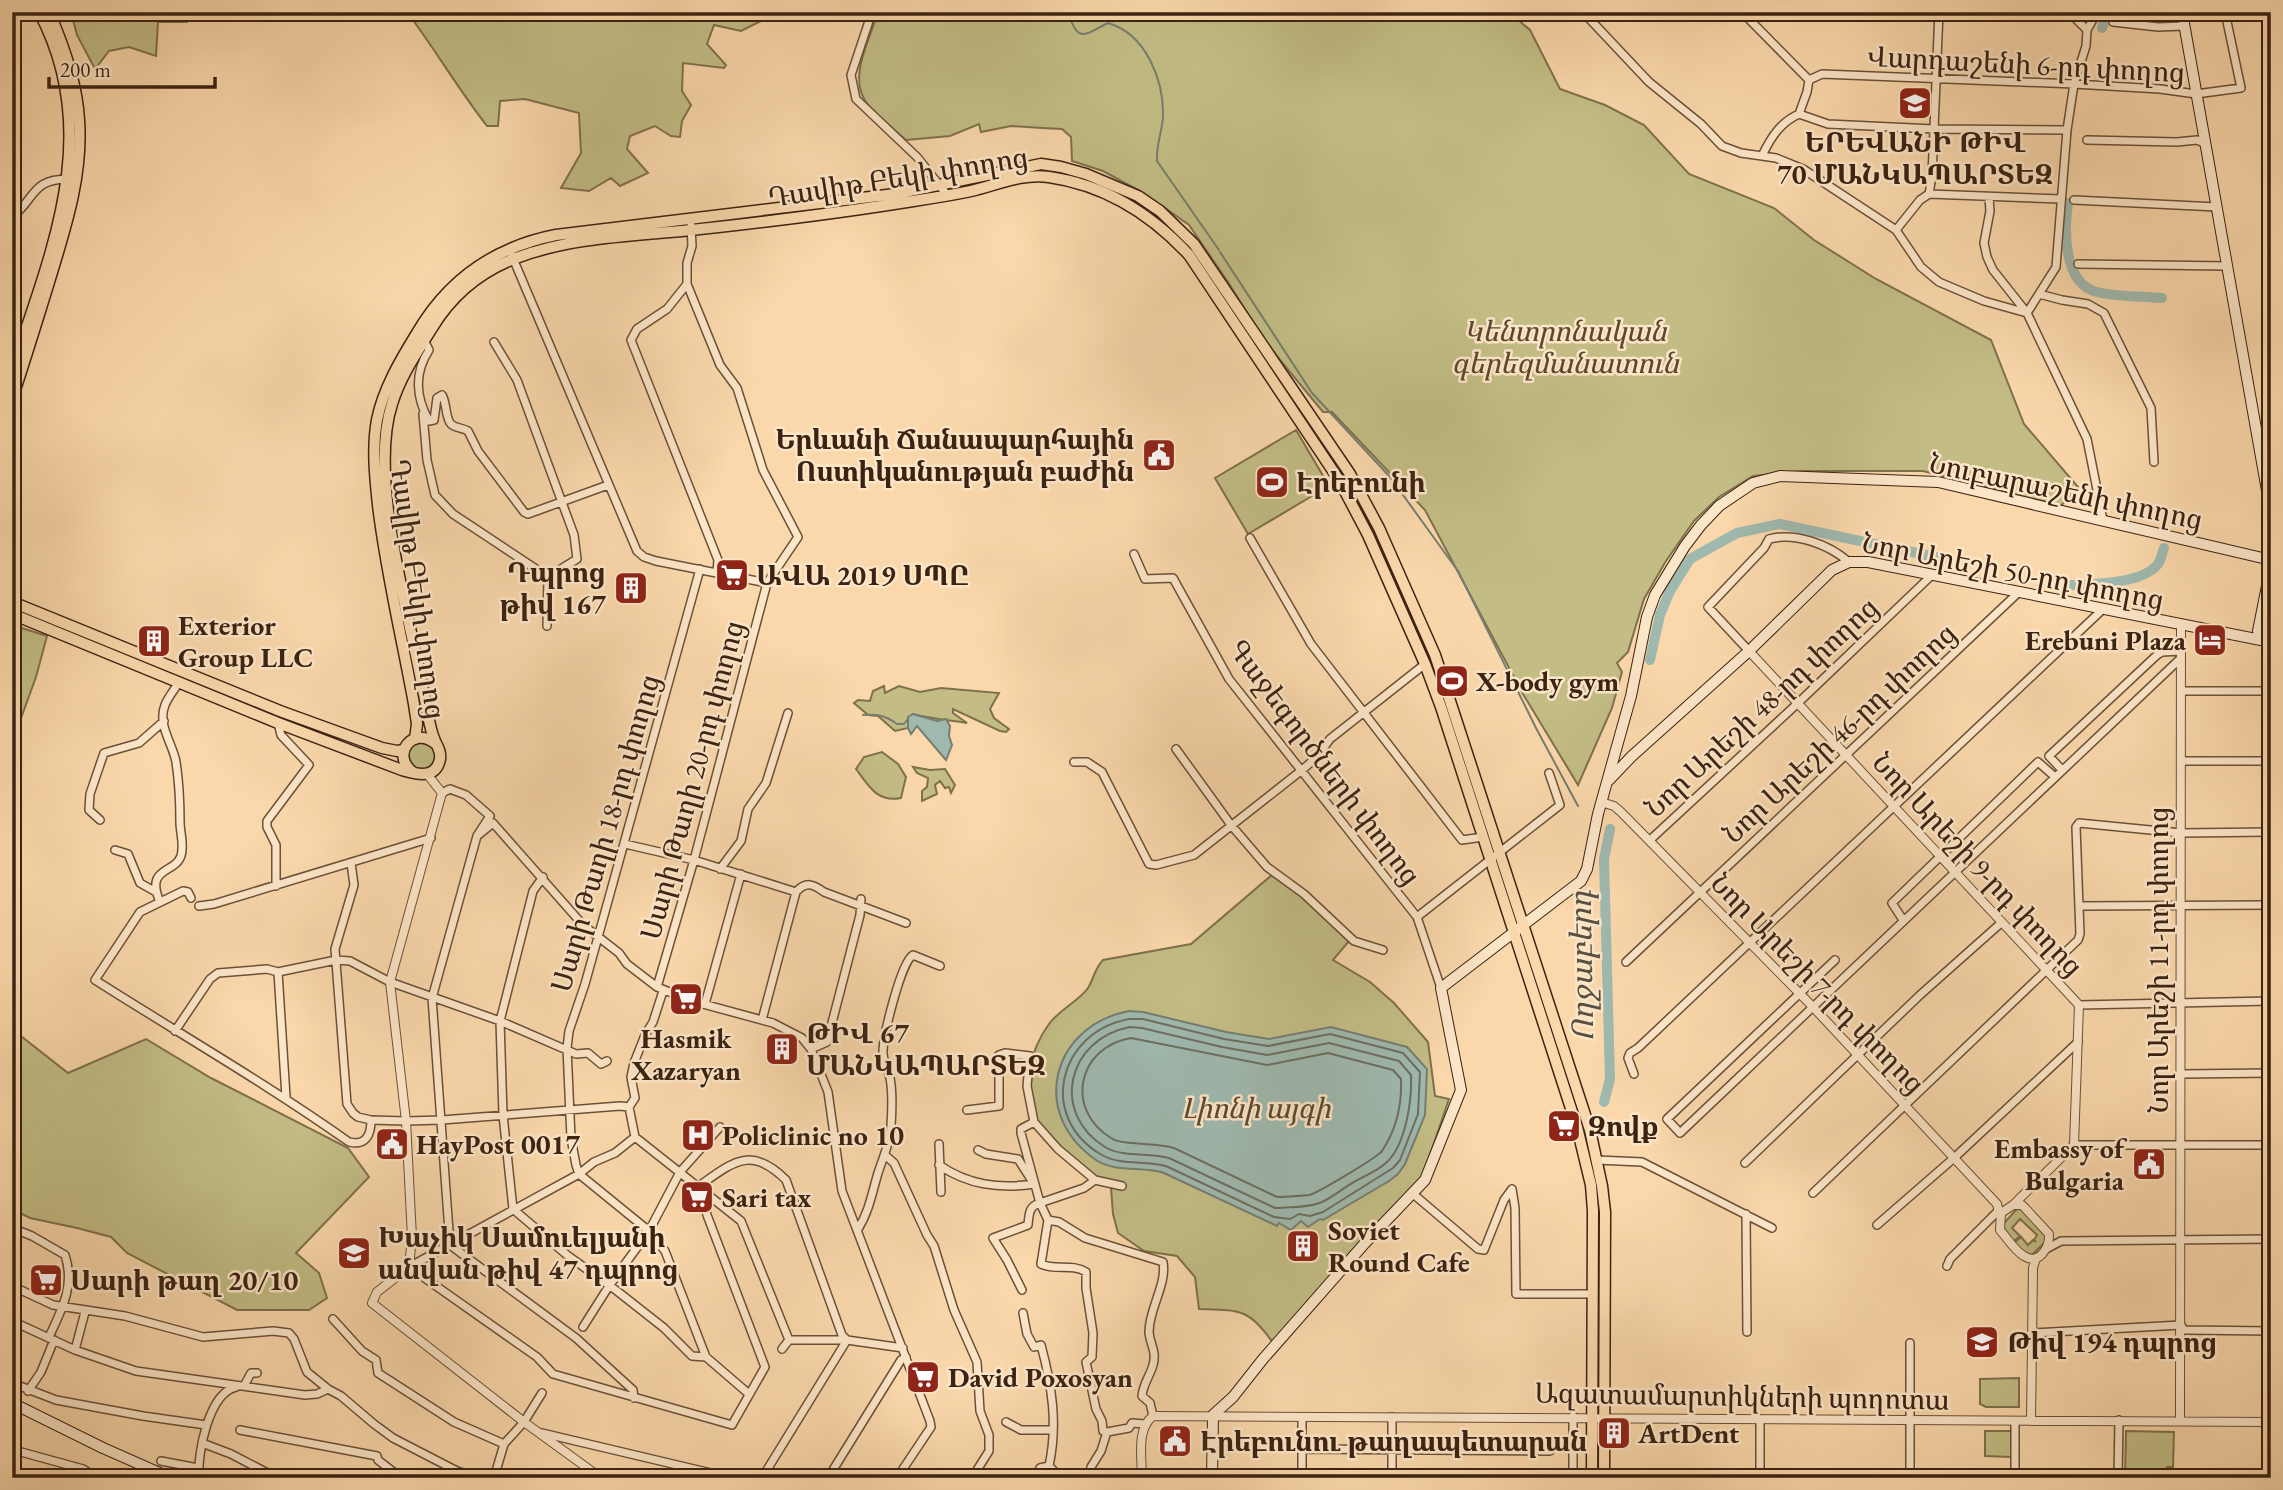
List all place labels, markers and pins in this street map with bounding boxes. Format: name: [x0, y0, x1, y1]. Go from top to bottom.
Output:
school or university icon: ԵՐԵՎԱՆԻ ԹԻՎ 70 ՄԱՆԿԱՊԱՐՏԵԶ: [1896, 84, 1934, 122]
place label: ԵՐԵՎԱՆԻ ԹԻՎ 70 ՄԱՆԿԱՊԱՐՏԵԶ: [1777, 124, 2053, 192]
place label: Երևանի Ճանապարհային Ոստիկանության բաժին: [775, 421, 1134, 489]
public building icon: Երևանի Ճանապարհային Ոստիկանության բաժին: [1140, 436, 1178, 474]
sports icon: Էրեբունի: [1253, 463, 1291, 501]
place label: Էրեբունի: [1296, 464, 1425, 500]
place label: Դպրոց թիվ 167: [499, 554, 606, 622]
supermarket icon: ԱՎԱ 2019 ՍՊԸ: [713, 556, 751, 594]
place label: ԱՎԱ 2019 ՍՊԸ: [756, 557, 970, 593]
building icon: Դպրոց թիվ 167: [612, 569, 650, 607]
place label: Exterior Group LLC: [178, 607, 313, 675]
hotel icon: Erebuni Plaza: [2191, 621, 2229, 659]
building icon: Exterior Group LLC: [135, 622, 173, 660]
place label: Erebuni Plaza: [2025, 622, 2187, 658]
sports icon: X-body gym: [1433, 662, 1471, 700]
place label: X-body gym: [1475, 663, 1620, 699]
supermarket icon: Hasmik Xazaryan: [667, 980, 705, 1018]
place label: ԹԻՎ 67 ՄԱՆԿԱՊԱՐՏԵԶ: [806, 1015, 1046, 1083]
place label: Hasmik Xazaryan: [630, 1020, 741, 1088]
building icon: ԹԻՎ 67 ՄԱՆԿԱՊԱՐՏԵԶ: [763, 1030, 801, 1068]
supermarket icon: Զովք: [1545, 1107, 1583, 1145]
place label: Զովք: [1588, 1108, 1659, 1144]
hospital icon: Policlinic no 10: [679, 1116, 717, 1154]
place label: Policlinic no 10: [722, 1117, 904, 1153]
public building icon: HayPost 0017: [373, 1125, 411, 1163]
place label: HayPost 0017: [416, 1126, 580, 1162]
place label: Embassy of Bulgaria: [1994, 1130, 2128, 1198]
public building icon: Embassy of Bulgaria: [2130, 1145, 2168, 1183]
supermarket icon: Sari tax: [678, 1178, 716, 1216]
place label: Sari tax: [722, 1179, 812, 1215]
place label: Soviet Round Cafe: [1328, 1212, 1470, 1280]
place label: Խաչիկ Սամուելյանի անվան թիվ 47 դպրոց: [378, 1219, 679, 1287]
building icon: Soviet Round Cafe: [1284, 1227, 1322, 1265]
school or university icon: Խաչիկ Սամուելյանի անվան թիվ 47 դպրոց: [335, 1234, 373, 1272]
supermarket icon: Սարի թաղ 20/10: [27, 1261, 65, 1299]
place label: Սարի թաղ 20/10: [70, 1262, 298, 1298]
school or university icon: Թիվ 194 դպրոց: [1963, 1323, 2001, 1361]
place label: Թիվ 194 դպրոց: [2007, 1324, 2218, 1360]
supermarket icon: David Poxosyan: [904, 1358, 942, 1396]
place label: David Poxosyan: [948, 1359, 1133, 1395]
building icon: ArtDent: [1595, 1414, 1633, 1452]
place label: ArtDent: [1637, 1415, 1740, 1451]
public building icon: Էրեբունու թաղապետարան: [1156, 1422, 1194, 1460]
place label: Էրեբունու թաղապետարան: [1200, 1423, 1587, 1459]

